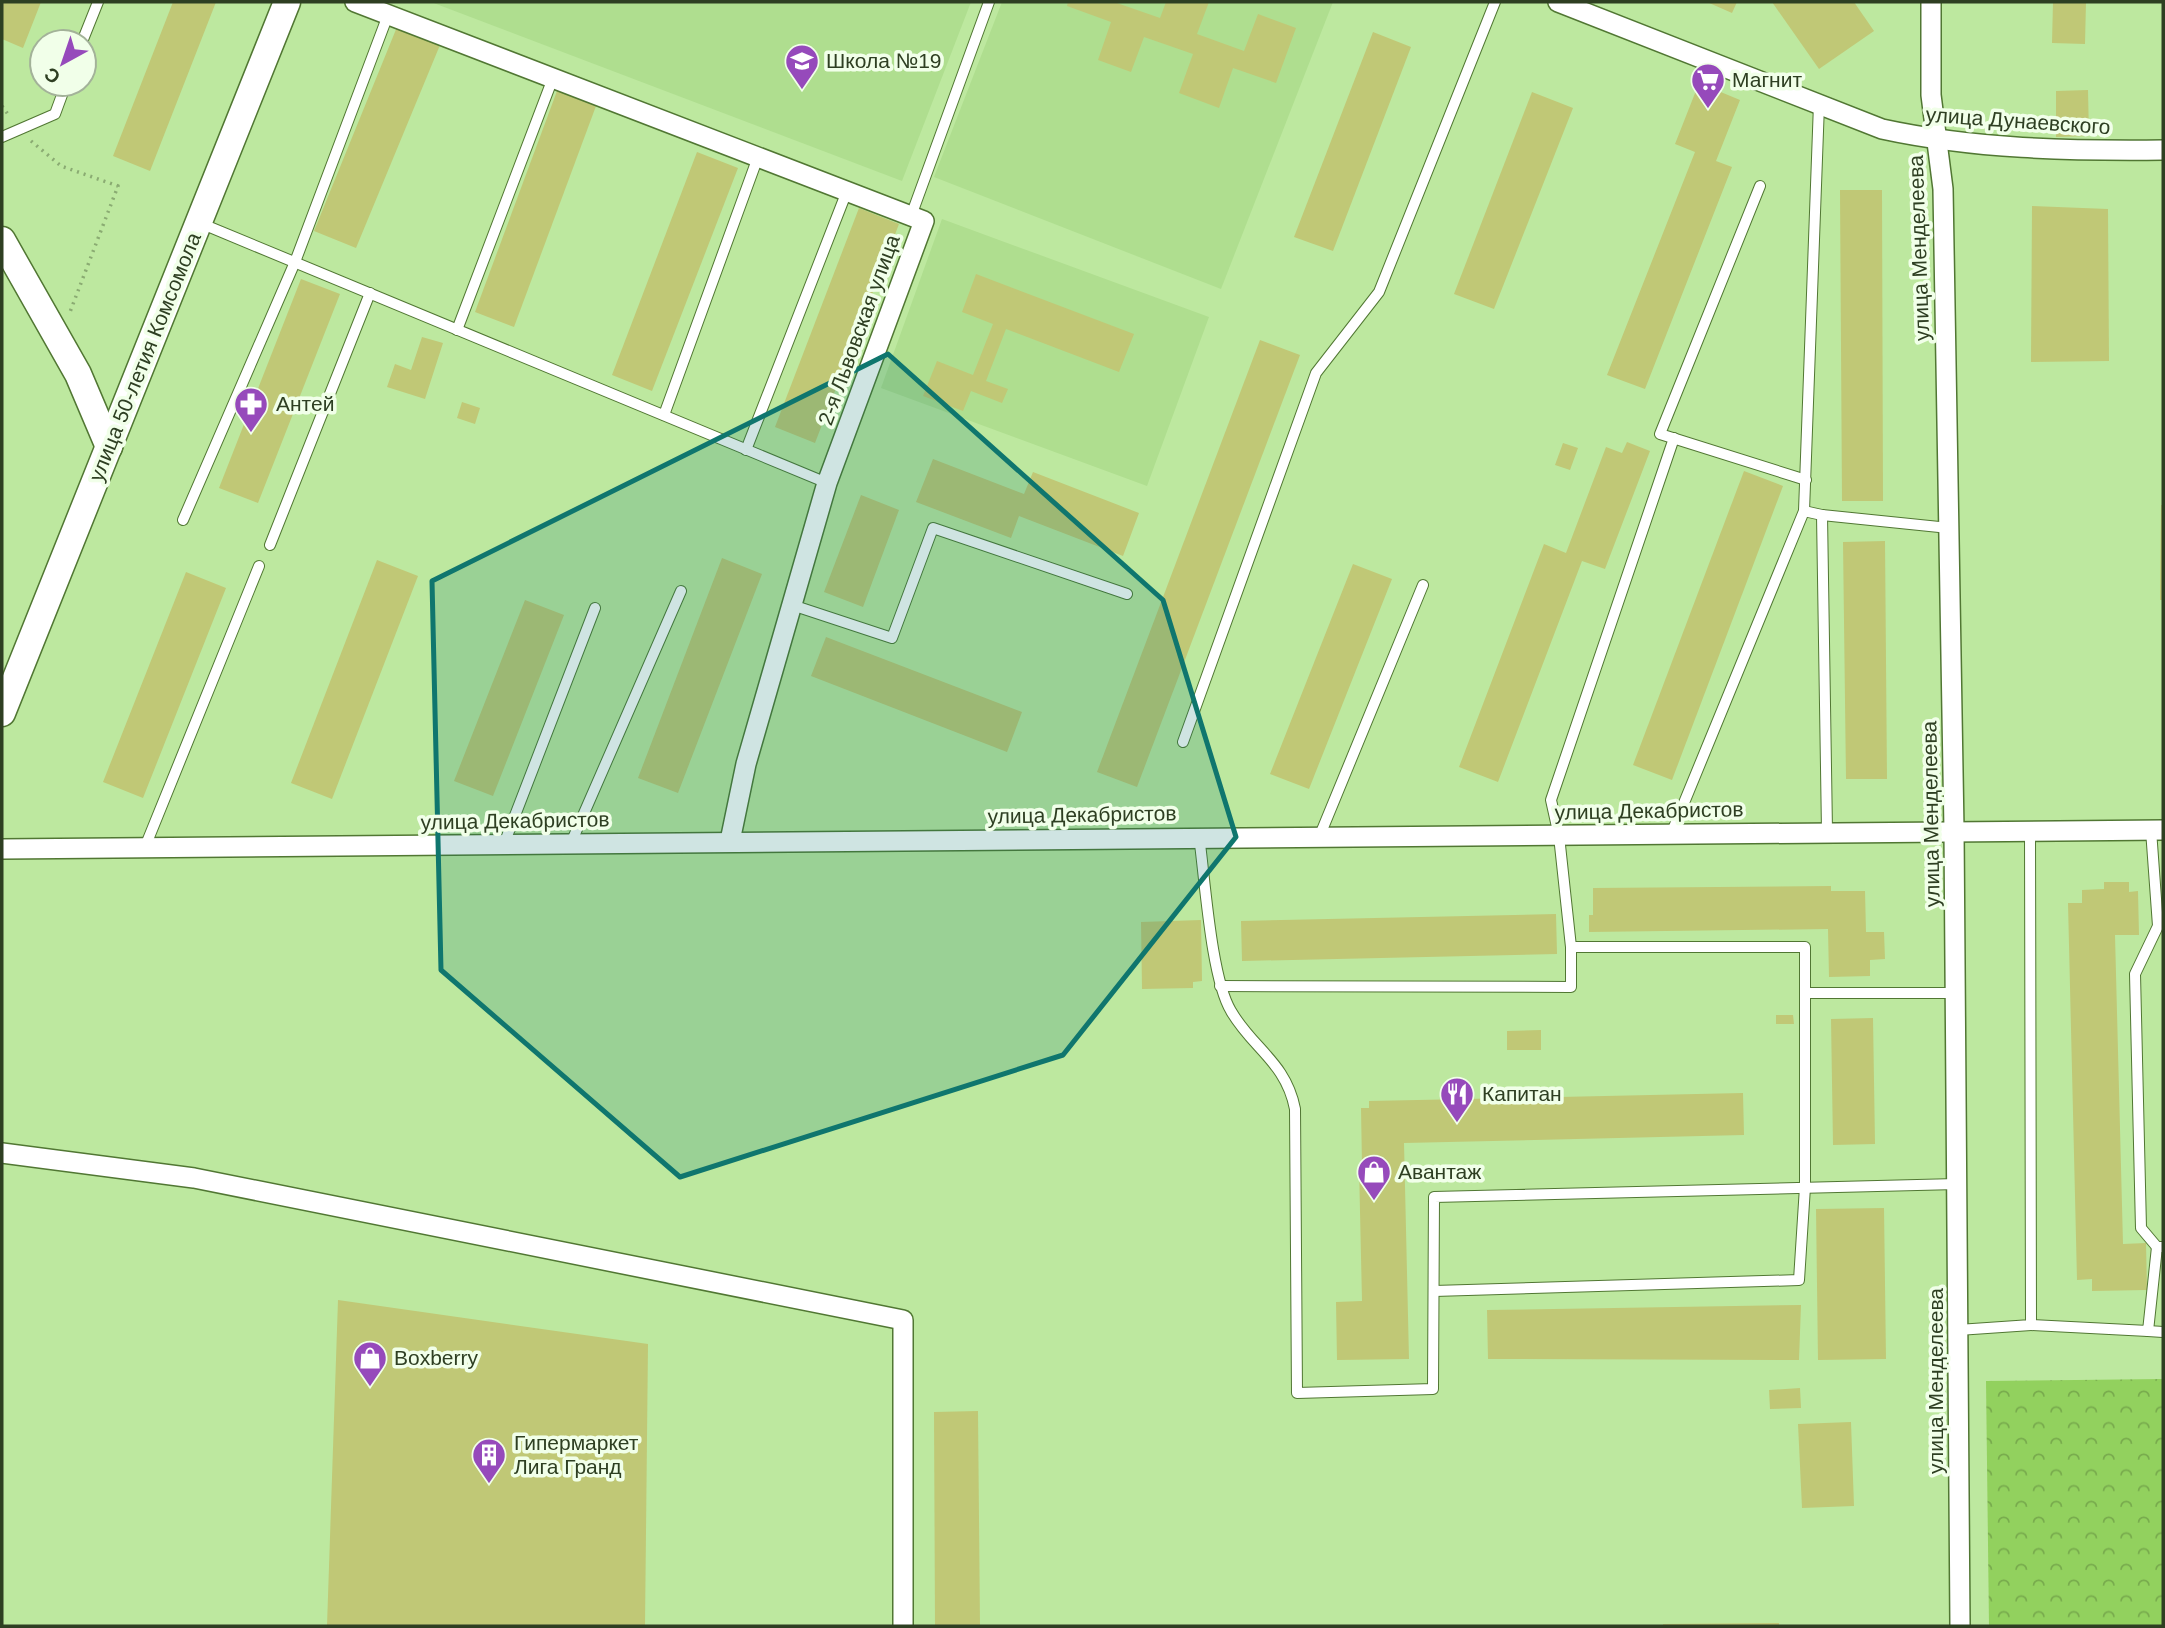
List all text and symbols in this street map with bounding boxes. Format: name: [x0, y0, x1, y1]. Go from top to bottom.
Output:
north arrow: [28, 28, 98, 98]
school or university icon: Школа №19: [783, 42, 821, 91]
place label: Школа №19: [826, 49, 942, 72]
supermarket icon: Магнит: [1689, 61, 1727, 110]
text: С: [40, 63, 64, 88]
place label: Магнит: [1732, 68, 1802, 91]
street label: улица Дунаевского: [1925, 103, 2111, 138]
street label: улица Менделеева: [1904, 154, 1933, 341]
street label: улица 50-летия Комсомола: [84, 229, 205, 484]
street label: 2-я Львовская улица: [813, 231, 904, 428]
pharmacy icon: Антей: [232, 385, 270, 434]
place label: Антей: [276, 392, 334, 415]
street label: улица Менделеева: [1917, 721, 1944, 907]
street label: улица Декабристов: [1554, 797, 1744, 824]
street label: улица Декабристов: [987, 801, 1177, 828]
street label: улица Декабристов: [420, 807, 610, 834]
restaurant icon: Капитан: [1438, 1075, 1476, 1124]
place label: Капитан: [1482, 1082, 1562, 1105]
shop icon: Авантаж: [1355, 1153, 1393, 1202]
place label: Авантаж: [1398, 1160, 1481, 1183]
street label: улица Менделеева: [1924, 1288, 1947, 1474]
shop icon: Boxberry: [351, 1339, 389, 1388]
place label: Boxberry: [394, 1346, 479, 1369]
place label: Гипермаркет Лига Гранд: [514, 1431, 639, 1478]
building icon: Гипермаркет Лига Гранд: [470, 1436, 508, 1485]

